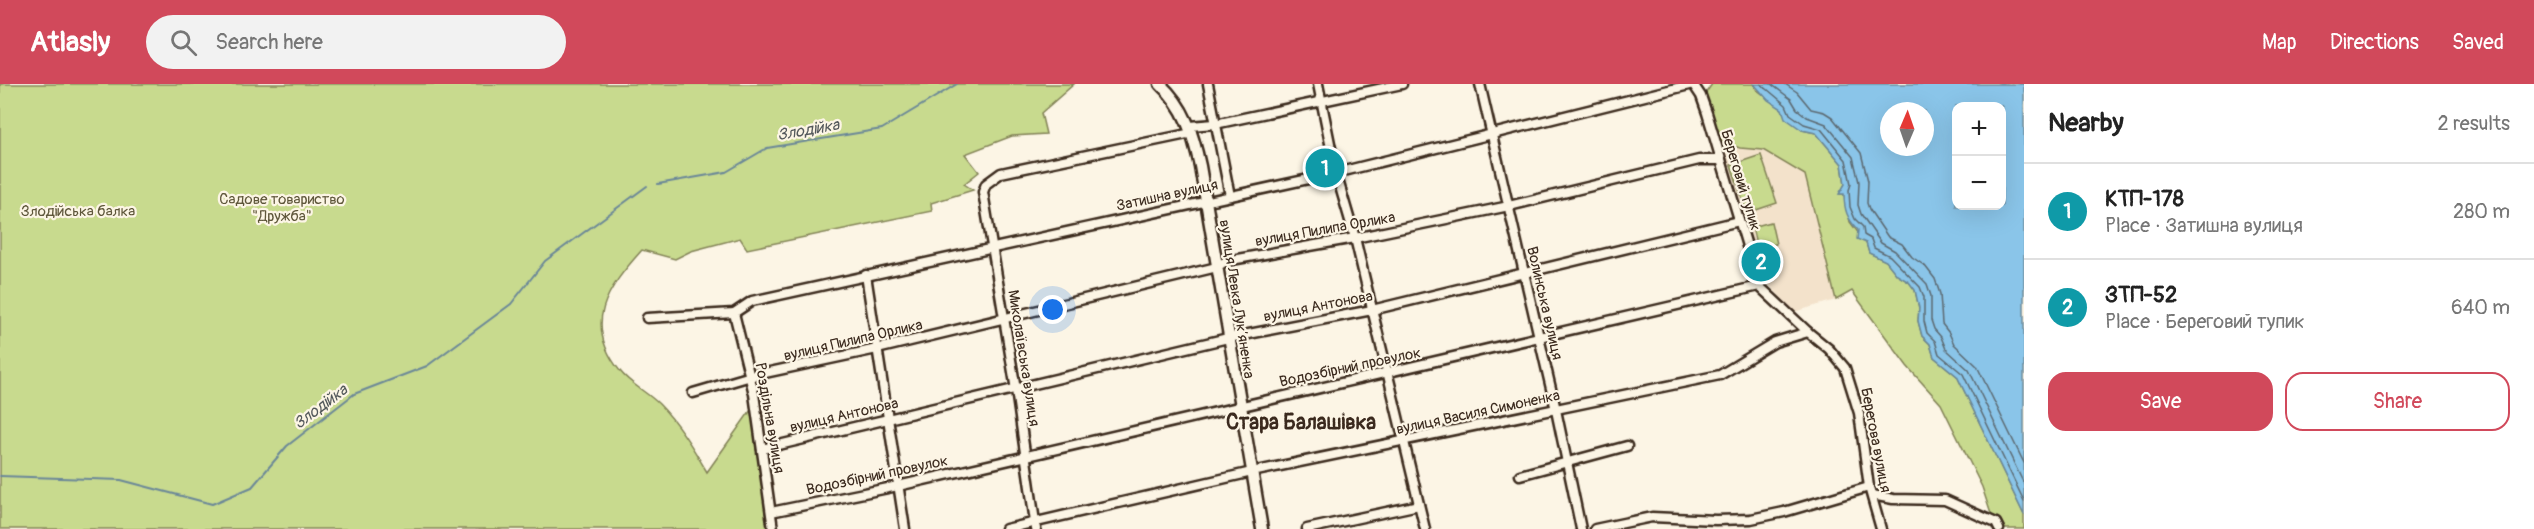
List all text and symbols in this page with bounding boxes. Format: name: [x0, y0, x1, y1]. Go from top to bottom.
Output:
search box: [146, 15, 566, 69]
text: Atlasly: [30, 25, 110, 60]
icon: search: [167, 26, 200, 59]
text: Search here: [215, 28, 323, 56]
text: Map: [2262, 29, 2297, 56]
text: Directions: [2330, 29, 2419, 56]
text: Saved: [2452, 29, 2504, 56]
north arrow: [1880, 102, 1934, 156]
map controls: [1952, 102, 2006, 210]
button: +: [1952, 102, 2006, 156]
text: Nearby: [2048, 107, 2124, 139]
text: 2 results: [2438, 111, 2510, 136]
water label: Злодійка: [776, 114, 842, 145]
street label: Береговий тупик: [1716, 127, 1765, 233]
pin: 1: [1306, 146, 1344, 190]
button: −: [1952, 156, 2006, 210]
street label: Затишна вулиця: [1115, 175, 1220, 216]
text: КТП-178: [2105, 185, 2184, 213]
park label: Садове товариство "Дружба": [219, 190, 345, 226]
text: 1: [2064, 199, 2071, 224]
text: 280 m: [2453, 199, 2510, 224]
park label: Злодійська балка: [21, 202, 135, 221]
street label: вулиця Пилипа Орлика: [1253, 208, 1397, 251]
text: Place · Затишна вулиця: [2105, 213, 2303, 238]
street label: вулиця Левка Лукʼяненка: [1215, 218, 1258, 380]
pin: 2: [1742, 240, 1780, 285]
street label: Волинська вулиця: [1522, 245, 1567, 362]
text: ЗТП-52: [2105, 281, 2177, 309]
street label: вулиця Антонова: [1262, 287, 1374, 326]
street label: Миколаївська вулиця: [1003, 288, 1044, 428]
your location: [1038, 295, 1067, 324]
text: 2: [2062, 295, 2073, 320]
text: 640 m: [2451, 295, 2510, 320]
text: Place · Береговий тупик: [2105, 309, 2305, 334]
street label: вулиця Пилипа Орлика: [782, 315, 924, 366]
street label: Водозбірний провулок: [1278, 343, 1423, 392]
street label: Роздільна вулиця: [750, 361, 789, 475]
button: Save: [2048, 372, 2273, 431]
button: Share: [2285, 372, 2510, 431]
water label: Злодійка: [290, 379, 353, 434]
street label: вулиця Василя Симоненка: [1394, 386, 1562, 439]
street label: Берегова вулиця: [1856, 386, 1895, 494]
street label: вулиця Антонова: [788, 394, 900, 437]
district label: Стара Балашівка: [1226, 409, 1376, 436]
street label: Водозбірний провулок: [805, 451, 950, 500]

